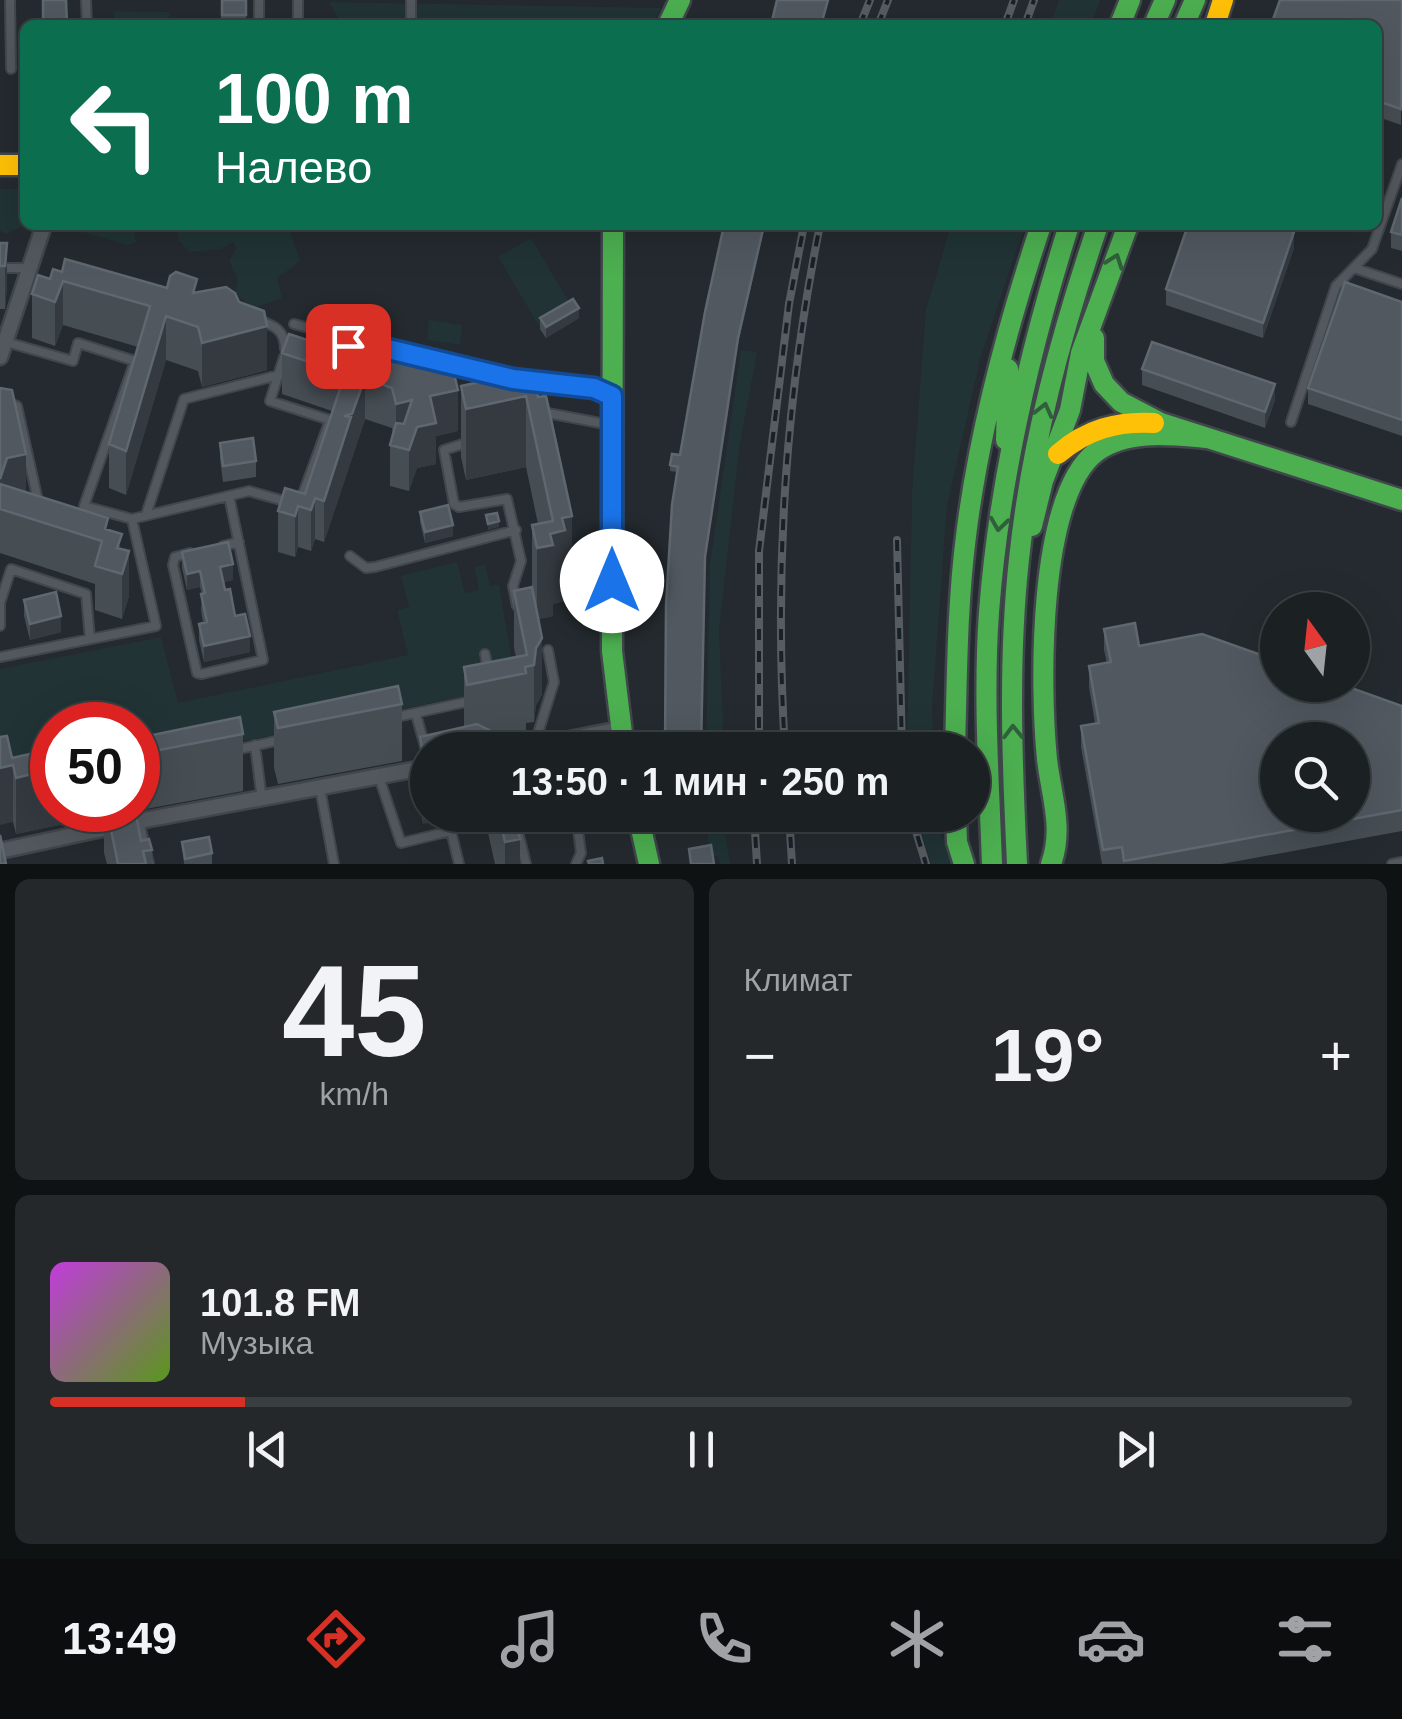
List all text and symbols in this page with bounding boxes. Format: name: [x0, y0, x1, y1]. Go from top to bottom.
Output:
icon: left: [50, 60, 180, 190]
text: 100 m: [215, 60, 413, 138]
text: Налево: [215, 142, 372, 193]
one-way arrow: [1103, 253, 1124, 270]
pin: [306, 304, 391, 389]
icon: arrive: [321, 319, 376, 374]
one-way arrow: [1032, 402, 1053, 419]
one-way arrow: [990, 515, 1011, 532]
position arrow: [560, 529, 664, 633]
north arrow: [1260, 592, 1370, 702]
map controls: [1260, 592, 1370, 832]
speed limit sign: 50: [30, 702, 160, 832]
button: search: [1260, 722, 1370, 832]
one-way arrow: [1002, 724, 1024, 740]
text: 13:50 · 1 мин · 250 m: [511, 761, 889, 803]
text: 45: [282, 938, 427, 1084]
text: Климат: [744, 962, 852, 998]
text: 19°: [991, 1013, 1104, 1097]
text: −: [744, 1025, 776, 1087]
text: +: [1320, 1025, 1352, 1087]
text: km/h: [320, 1076, 389, 1112]
text: 101.8 FM: [200, 1282, 361, 1324]
text: Музыка: [200, 1325, 313, 1361]
icon: previous: [240, 1422, 295, 1477]
icon: pause: [674, 1422, 729, 1477]
icon: next: [1108, 1422, 1163, 1477]
icon: directions: [301, 1604, 371, 1674]
icon: music: [495, 1604, 565, 1674]
icon: phone: [689, 1604, 759, 1674]
icon: climate: [882, 1604, 952, 1674]
icon: car: [1076, 1604, 1146, 1674]
icon: filters: [1270, 1604, 1340, 1674]
text: 13:49: [62, 1613, 177, 1664]

